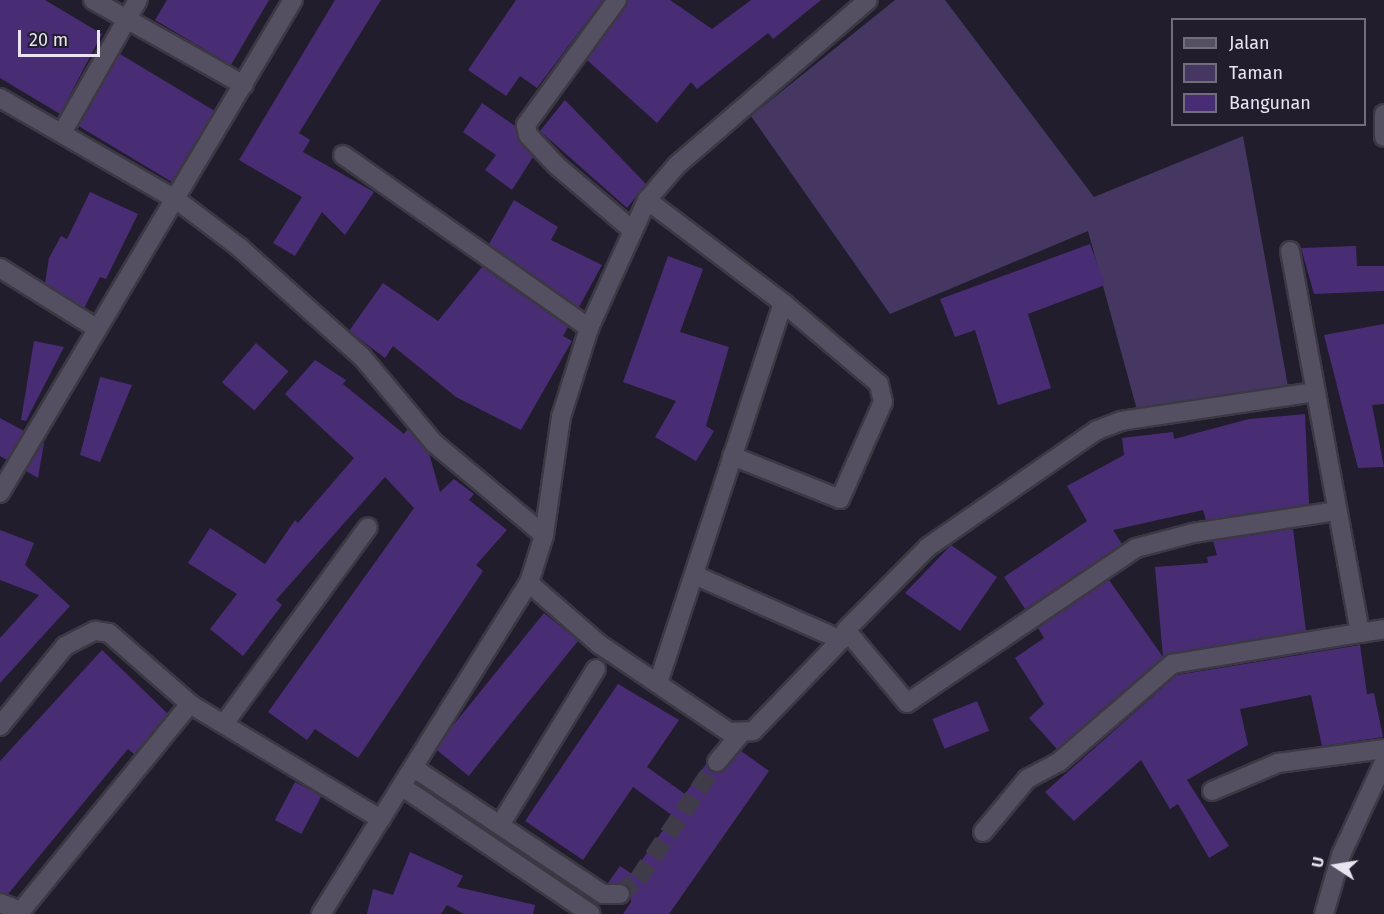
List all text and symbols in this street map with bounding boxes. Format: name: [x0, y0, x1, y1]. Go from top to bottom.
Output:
scale bar: [21, 18, 104, 56]
legend: [1171, 18, 1366, 126]
text: 20 m: [29, 29, 68, 51]
text: Jalan: [1229, 32, 1270, 54]
text: Taman: [1229, 62, 1283, 84]
text: Bangunan: [1229, 92, 1311, 114]
north arrow: [1306, 836, 1366, 896]
text: U: [1308, 855, 1328, 869]

